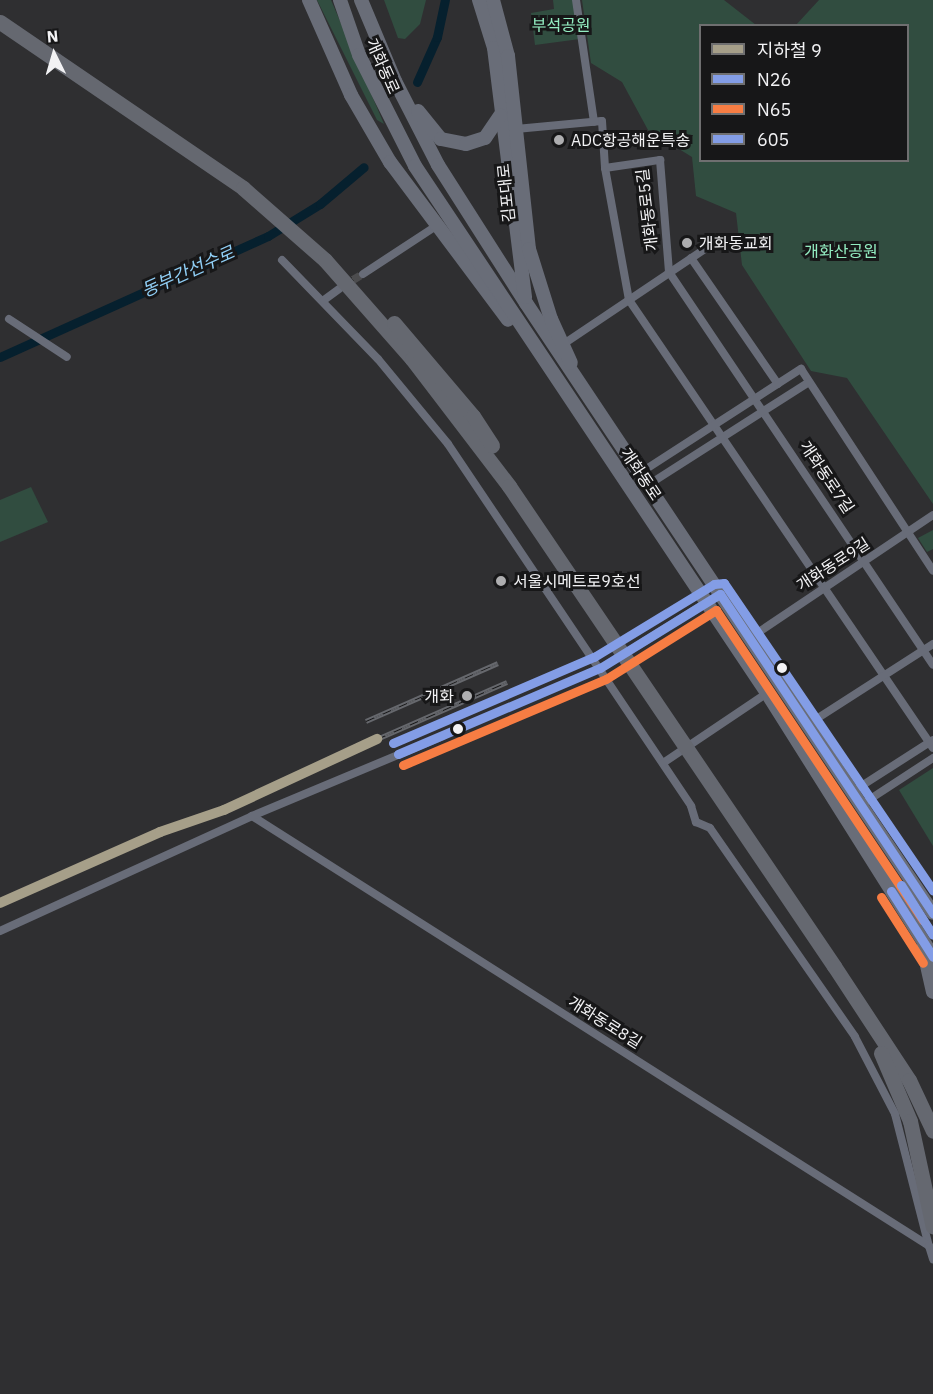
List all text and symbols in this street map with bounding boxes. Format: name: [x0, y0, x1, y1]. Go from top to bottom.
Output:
park label: 부석공원: [532, 15, 590, 35]
north arrow: [24, 24, 84, 84]
legend: [699, 24, 909, 162]
text: N: [46, 26, 59, 47]
street label: 개화동로: [362, 35, 404, 97]
text: 지하철 9: [757, 39, 822, 62]
text: N26: [757, 68, 791, 91]
text: N65: [757, 98, 791, 121]
text: 605: [757, 128, 789, 151]
place label: ADC항공해운특송: [571, 130, 690, 150]
marker: ADC항공해운특송: [552, 133, 566, 147]
street label: 김포대로: [493, 163, 519, 223]
street label: 개화동로5길: [632, 168, 662, 252]
place label: 개화동교회: [699, 233, 773, 253]
marker: 개화동교회: [680, 236, 694, 250]
park label: 개화산공원: [804, 241, 878, 261]
water label: 동부간선수로: [138, 242, 238, 302]
street label: 개화동로7길: [796, 437, 858, 517]
street label: 개화동로: [617, 444, 665, 504]
street label: 개화동로9길: [793, 533, 873, 595]
place label: 서울시메트로9호선: [513, 571, 640, 591]
marker: 서울시메트로9호선: [494, 574, 508, 588]
unlabelled marker: [776, 662, 788, 674]
place label: 개화: [425, 686, 454, 706]
marker: 개화: [458, 687, 476, 705]
unlabelled marker: [452, 723, 464, 735]
street label: 개화동로8길: [565, 992, 645, 1052]

